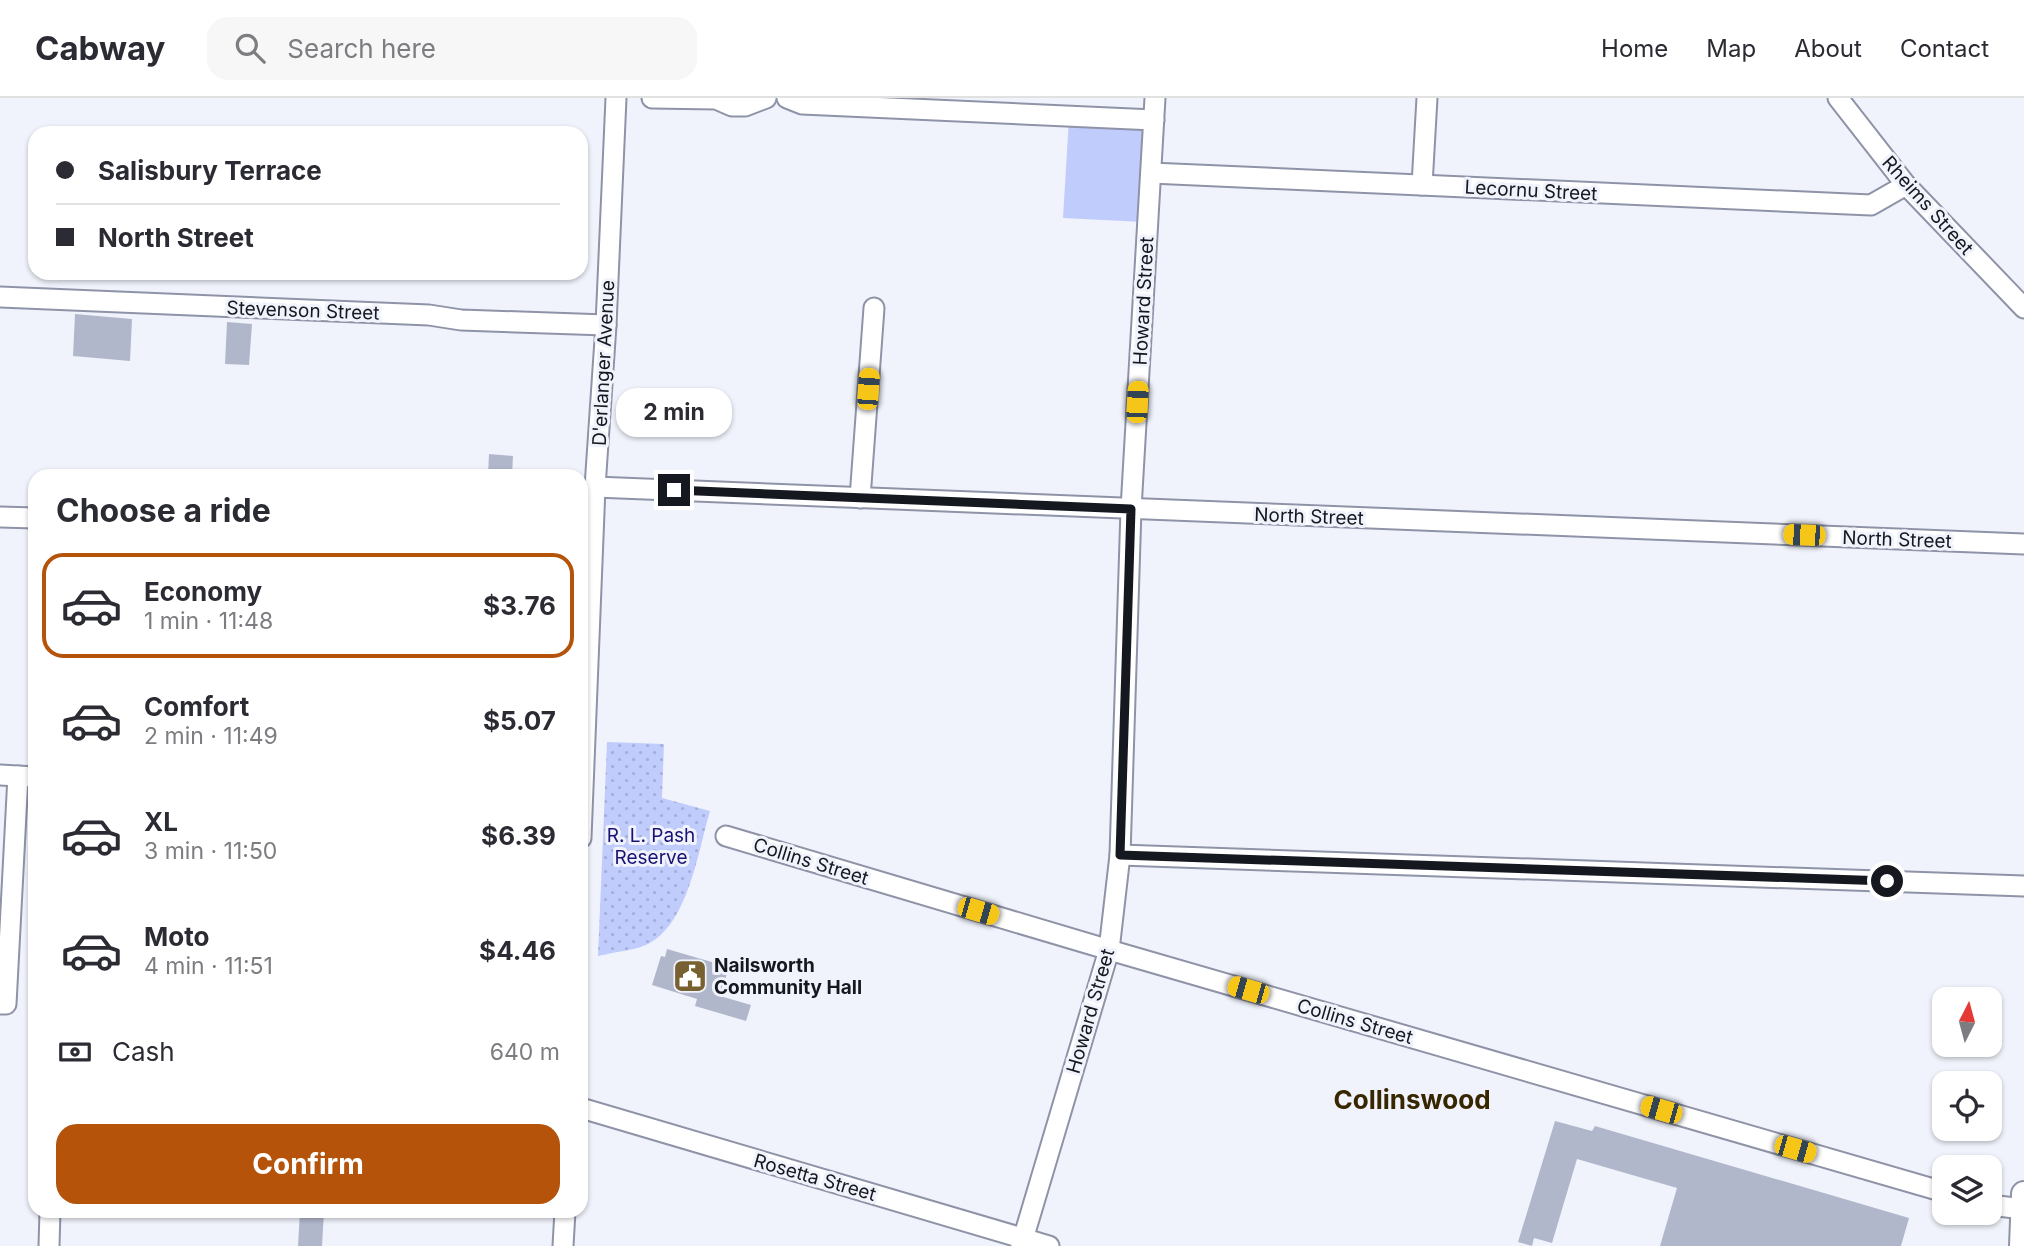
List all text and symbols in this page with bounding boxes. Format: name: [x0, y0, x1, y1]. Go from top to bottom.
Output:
search box: [207, 17, 697, 80]
text: Cabway: [35, 28, 165, 68]
icon: search: [231, 29, 269, 67]
text: Search here: [287, 33, 436, 64]
text: Home: [1601, 34, 1668, 63]
text: Map: [1706, 34, 1756, 63]
text: About: [1794, 34, 1862, 63]
text: Contact: [1900, 34, 1989, 63]
street label: Rheims Street: [1877, 151, 1978, 259]
text: Salisbury Terrace: [98, 155, 322, 186]
street label: Lecornu Street: [1464, 176, 1598, 205]
text: North Street: [98, 222, 254, 253]
street label: Howard Street: [1129, 236, 1158, 366]
street label: D'erlanger Avenue: [588, 279, 619, 447]
street label: Stevenson Street: [226, 296, 380, 325]
car: [857, 367, 880, 411]
car: [1126, 380, 1149, 424]
callout: 2 min: [616, 388, 732, 438]
text: 2 min: [643, 398, 705, 426]
route end: [658, 474, 690, 506]
text: Choose a ride: [56, 491, 271, 530]
street label: North Street: [1254, 503, 1364, 530]
car: [1783, 524, 1826, 546]
street label: North Street: [1842, 526, 1952, 553]
icon: car: [60, 574, 123, 637]
text: Economy: [144, 576, 262, 607]
text: $3.76: [483, 590, 556, 621]
text: 1 min · 11:48: [144, 607, 273, 635]
icon: car: [60, 689, 123, 752]
text: Comfort: [144, 691, 249, 722]
text: $5.07: [483, 705, 556, 736]
text: 2 min · 11:49: [144, 722, 278, 750]
icon: car: [60, 804, 123, 867]
text: XL: [144, 806, 178, 837]
text: $6.39: [481, 820, 556, 851]
park label: R. L. Pash Reserve: [607, 824, 695, 869]
street label: Collins Street: [750, 833, 871, 890]
text: 3 min · 11:50: [144, 837, 277, 865]
route start: [1871, 865, 1903, 897]
car: [955, 895, 1002, 927]
icon: car: [60, 919, 123, 982]
text: Moto: [144, 921, 209, 952]
text: $4.46: [479, 935, 556, 966]
street label: Howard Street: [1062, 946, 1119, 1076]
text: 4 min · 11:51: [144, 952, 273, 980]
place label: Nailsworth Community Hall: [714, 954, 862, 999]
public building icon: Nailsworth Community Hall: [671, 957, 709, 995]
car: [1225, 974, 1272, 1006]
north arrow: [1932, 987, 2002, 1057]
map controls: [1932, 987, 2002, 1225]
street label: Collins Street: [1294, 994, 1415, 1049]
icon: cash: [56, 1033, 94, 1071]
text: Cash: [112, 1036, 175, 1067]
text: 640 m: [490, 1038, 560, 1066]
button: locate: [1932, 1071, 2002, 1141]
district label: Collinswood: [1333, 1084, 1491, 1115]
car: [1638, 1094, 1685, 1126]
button: Confirm: [56, 1124, 560, 1204]
car: [1772, 1133, 1819, 1165]
street label: Rosetta Street: [751, 1149, 879, 1206]
button: layers: [1932, 1155, 2002, 1225]

